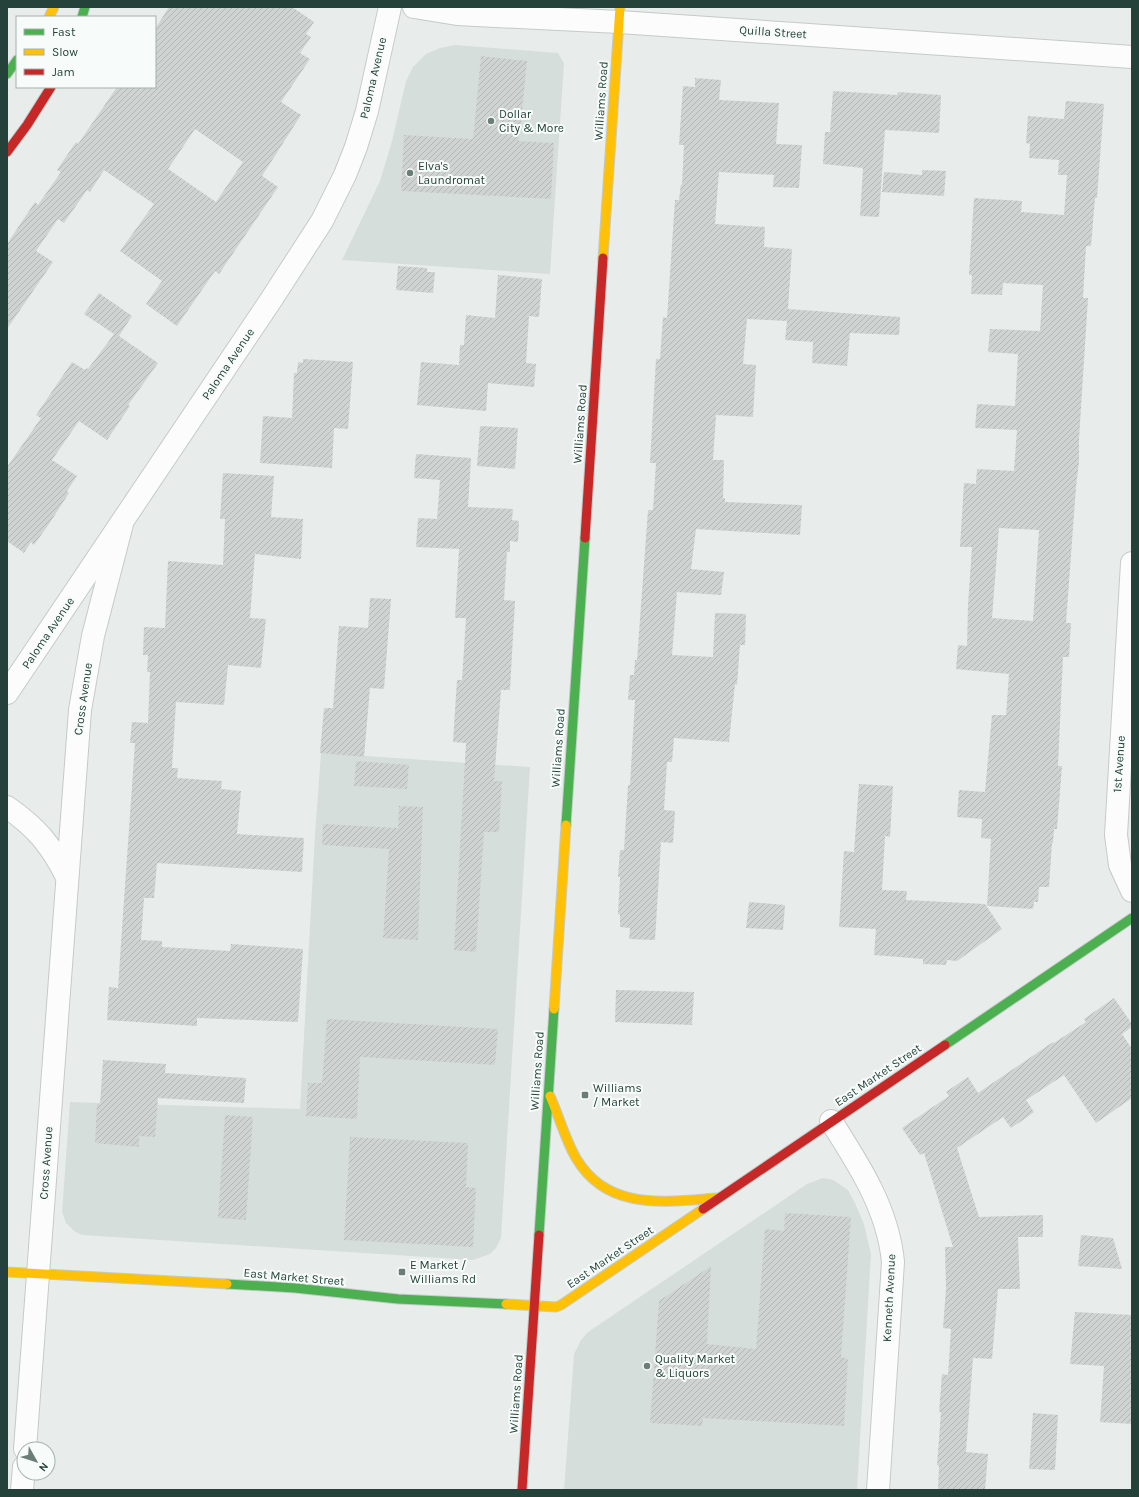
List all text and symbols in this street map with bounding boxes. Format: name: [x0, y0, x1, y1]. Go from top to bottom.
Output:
legend: [16, 16, 156, 88]
street label: Quilla Street: [739, 23, 808, 41]
text: Fast: [52, 25, 76, 39]
street label: Paloma Avenue: [357, 36, 389, 120]
text: Slow: [52, 45, 78, 59]
street label: Williams Road: [591, 61, 611, 141]
text: Jam: [52, 65, 75, 79]
place label: Dollar City & More: [499, 107, 564, 135]
marker: Dollar City & More: [486, 116, 496, 126]
place label: Elva's Laundromat: [418, 159, 486, 187]
marker: Elva's Laundromat: [405, 168, 415, 178]
street label: Paloma Avenue: [199, 326, 257, 402]
street label: Williams Road: [570, 384, 590, 464]
street label: Paloma Avenue: [19, 595, 77, 671]
street label: Cross Avenue: [71, 662, 95, 736]
street label: Williams Road: [548, 708, 568, 788]
street label: 1st Avenue: [1110, 735, 1128, 793]
street label: Williams Road: [527, 1031, 547, 1111]
street label: East Market Street: [832, 1041, 924, 1109]
place label: Williams / Market: [593, 1081, 642, 1109]
marker: Williams / Market: [580, 1090, 590, 1100]
street label: Cross Avenue: [36, 1126, 56, 1200]
street label: East Market Street: [564, 1223, 656, 1291]
street label: Kenneth Avenue: [880, 1254, 898, 1342]
place label: E Market / Williams Rd: [410, 1258, 476, 1286]
street label: East Market Street: [243, 1266, 346, 1288]
marker: E Market / Williams Rd: [397, 1267, 407, 1277]
place label: Quality Market & Liquors: [655, 1352, 736, 1380]
street label: Williams Road: [506, 1354, 526, 1434]
marker: Quality Market & Liquors: [642, 1361, 652, 1371]
north arrow: [16, 1441, 56, 1481]
text: N: [36, 1460, 51, 1474]

